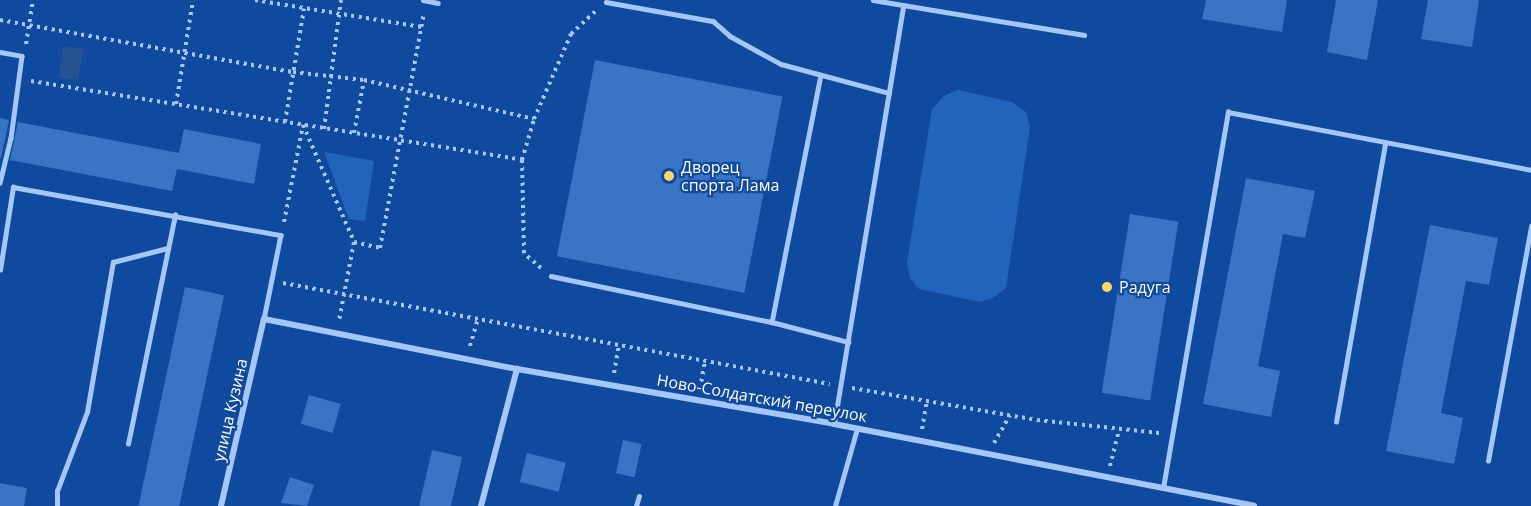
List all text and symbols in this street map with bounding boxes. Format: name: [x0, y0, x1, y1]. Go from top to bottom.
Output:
place label: Дворец спорта Лама: [681, 157, 779, 195]
marker: Дворец спорта Лама: [662, 169, 676, 183]
place label: Радуга: [1119, 277, 1171, 297]
marker: Радуга: [1100, 280, 1114, 294]
street label: улица Кузина: [209, 357, 251, 463]
street label: Ново-Солдатский переулок: [655, 370, 869, 426]

